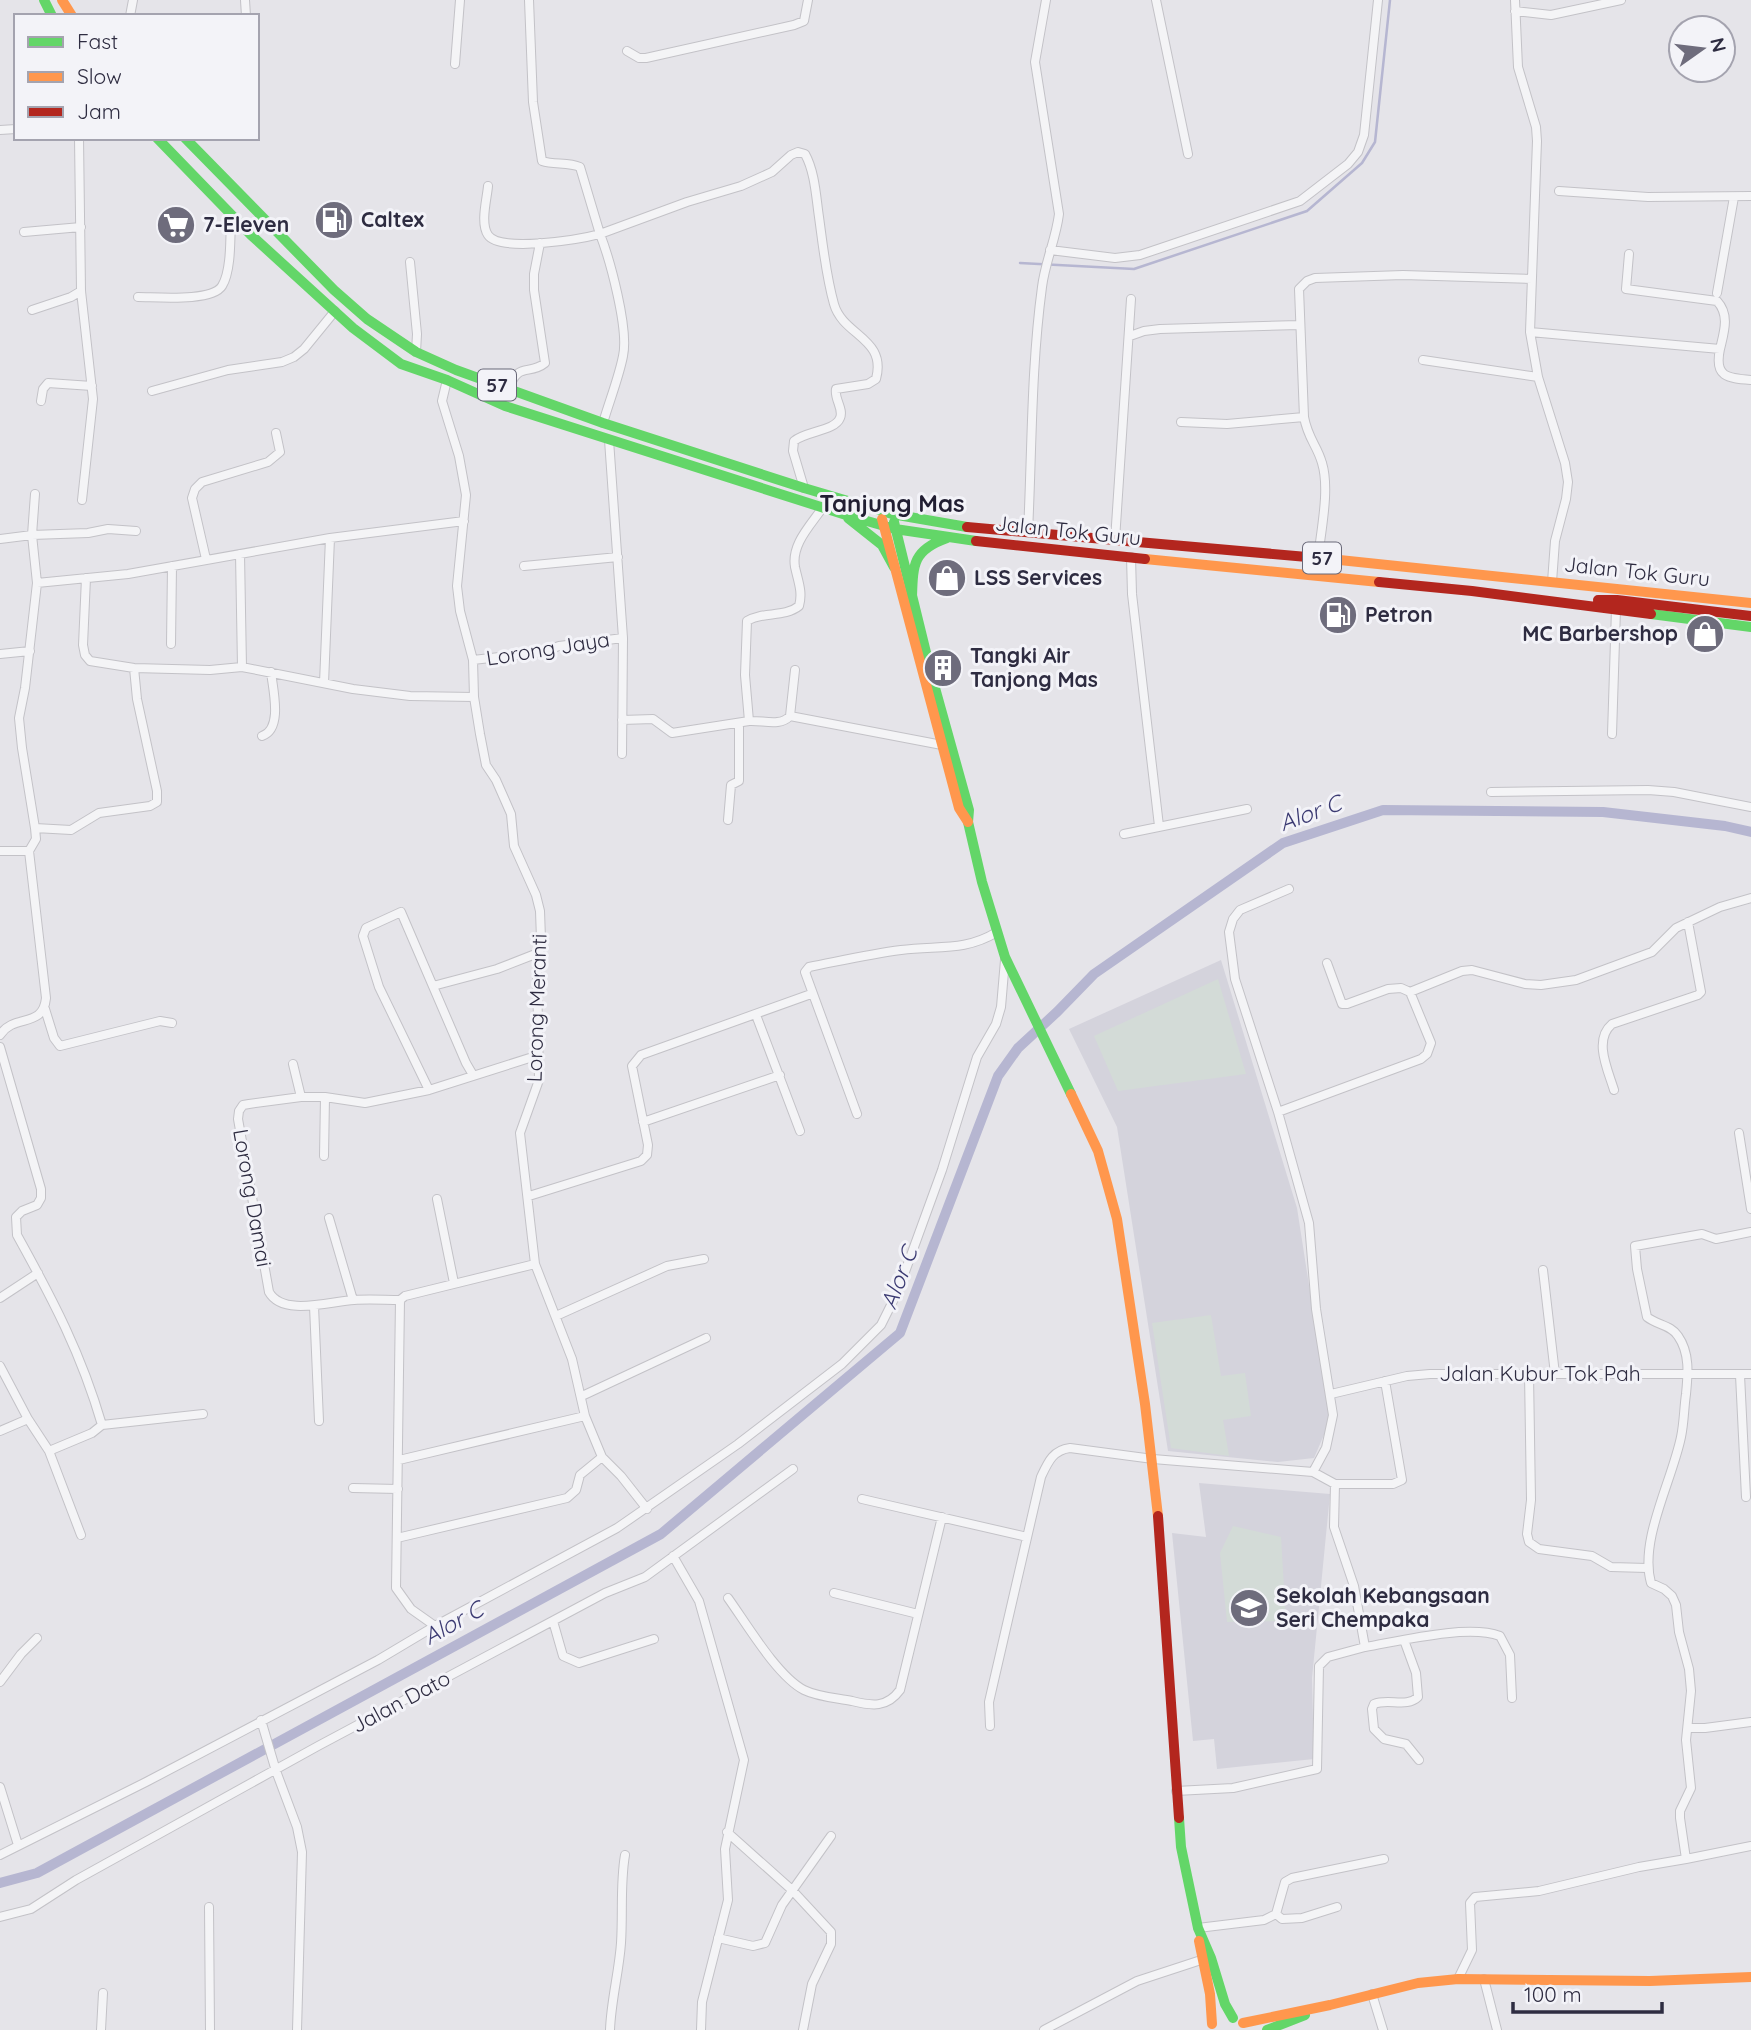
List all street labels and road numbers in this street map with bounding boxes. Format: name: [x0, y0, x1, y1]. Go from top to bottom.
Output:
road number: 57: [478, 370, 516, 400]
street label: Jalan Tok Guru: [994, 509, 1142, 551]
road number: 57: [1303, 542, 1341, 573]
street label: Jalan Tok Guru: [1563, 550, 1711, 592]
street label: Lorong Jaya: [484, 625, 611, 671]
street label: Lorong Meranti: [520, 933, 552, 1083]
street label: Lorong Damai: [228, 1127, 278, 1269]
street label: Jalan Kubur Tok Pah: [1439, 1360, 1641, 1386]
street label: Jalan Dato: [347, 1664, 454, 1738]

